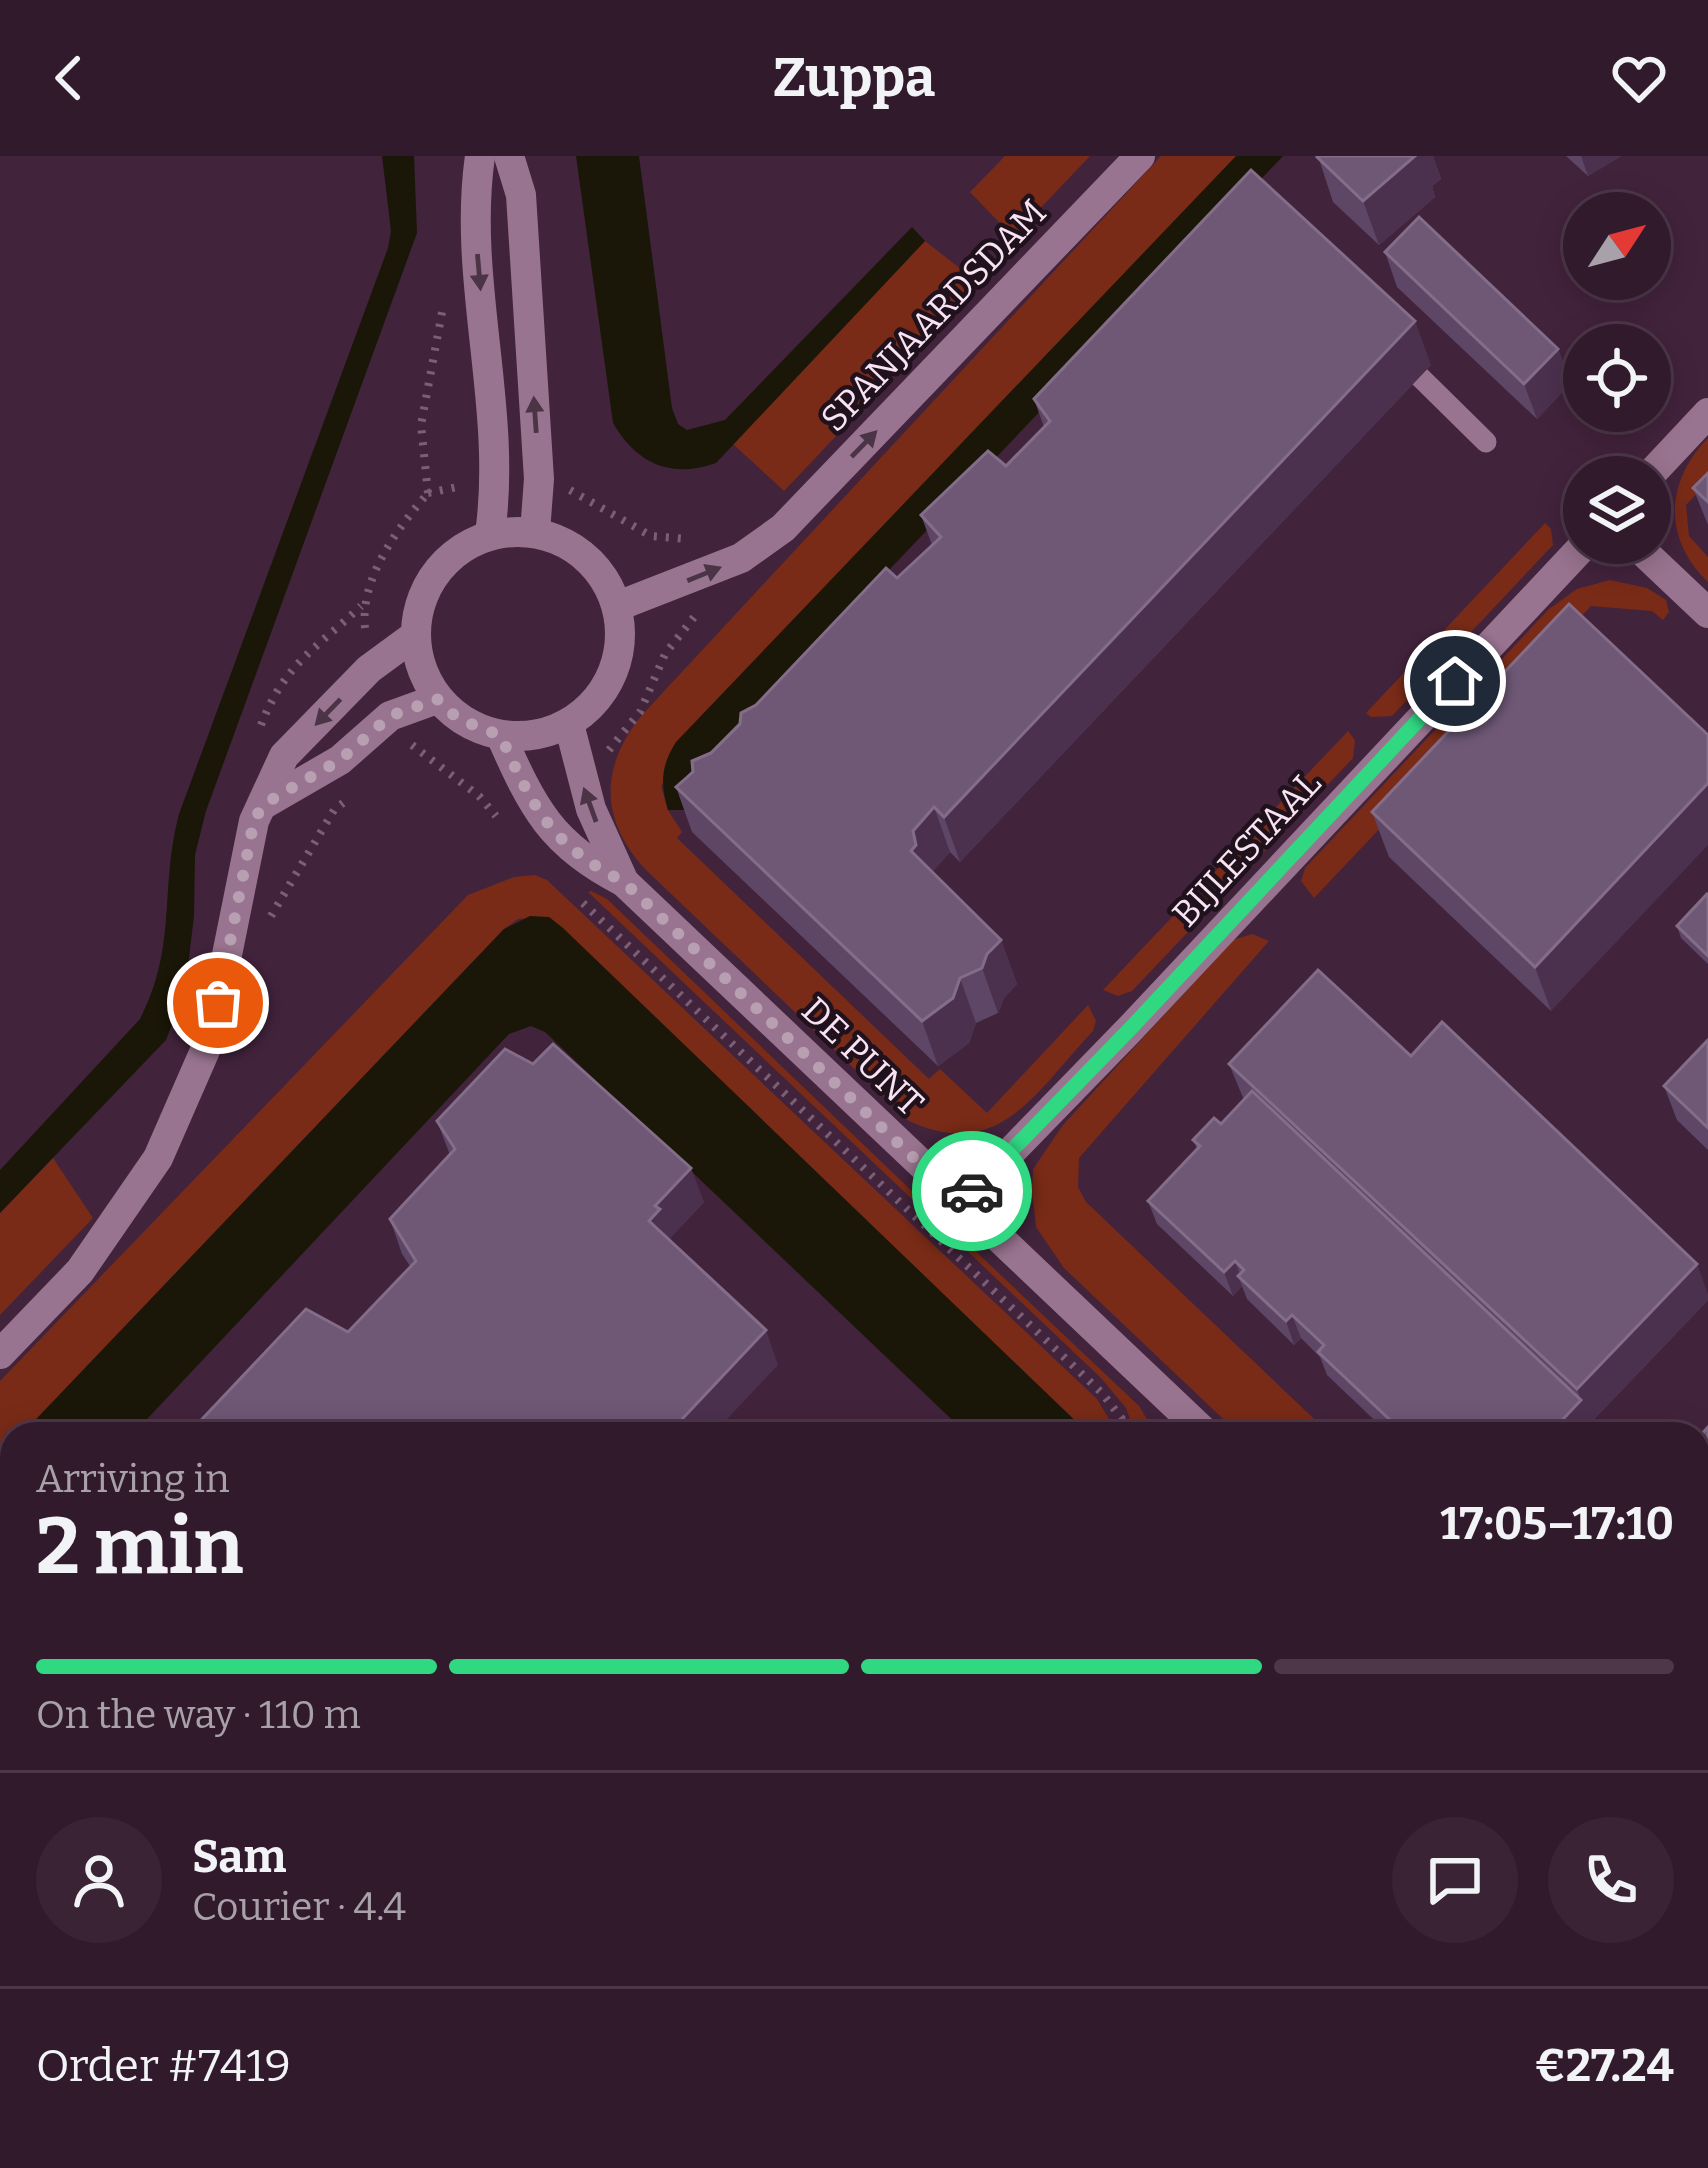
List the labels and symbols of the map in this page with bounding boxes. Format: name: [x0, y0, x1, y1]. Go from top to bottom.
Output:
street label: SPANJAARDSDAM: [812, 191, 1056, 441]
north arrow: [1563, 192, 1671, 300]
one-way arrow: [470, 254, 489, 291]
one-way arrow: [526, 396, 545, 433]
one-way arrow: [849, 430, 877, 459]
one-way arrow: [687, 564, 723, 583]
pin: [1404, 630, 1506, 732]
one-way arrow: [315, 697, 343, 726]
street label: BIJLESTAAL: [1163, 762, 1330, 936]
one-way arrow: [580, 786, 599, 822]
pin: [167, 952, 269, 1054]
street label: DE PUNT: [792, 988, 932, 1125]
courier: [912, 1131, 1032, 1251]

